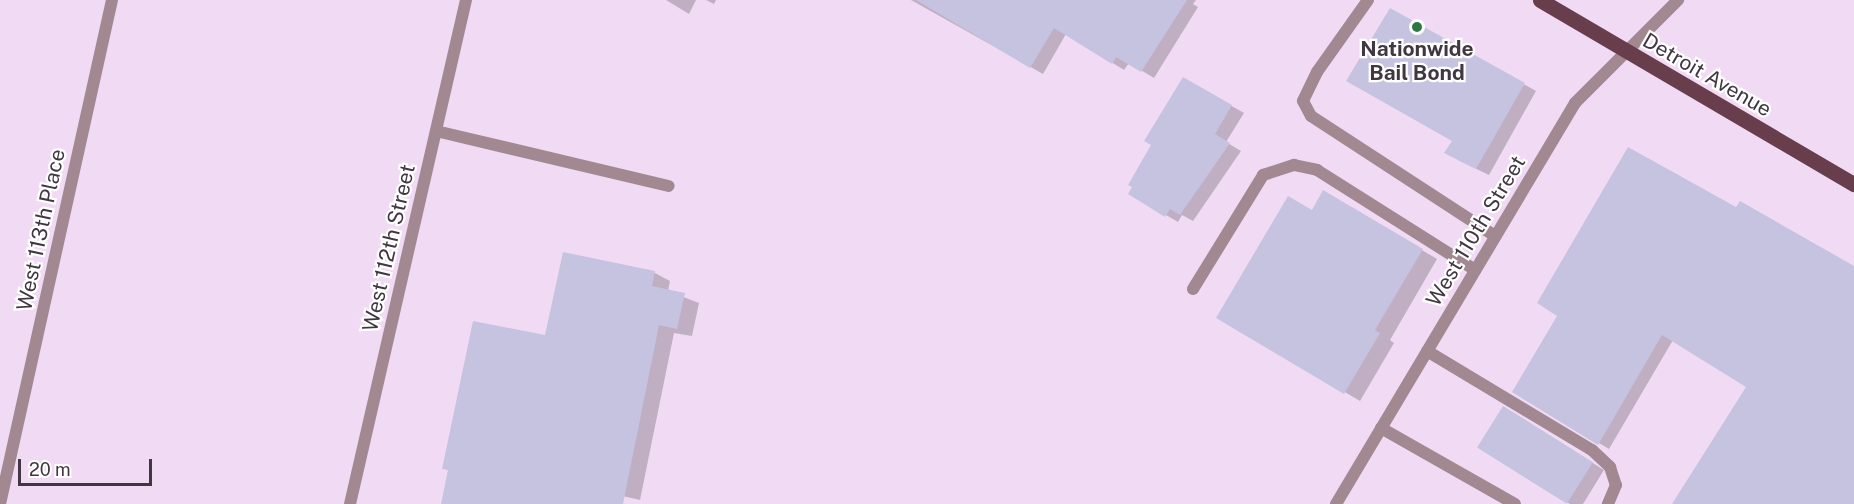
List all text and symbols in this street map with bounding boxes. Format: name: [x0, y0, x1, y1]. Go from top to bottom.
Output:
marker: Nationwide Bail Bond: [1410, 20, 1424, 34]
street label: Detroit Avenue: [1638, 28, 1776, 122]
place label: Nationwide Bail Bond: [1360, 36, 1474, 86]
street label: West 113th Place: [12, 147, 70, 313]
street label: West 110th Street: [1421, 151, 1531, 311]
street label: West 112th Street: [358, 162, 420, 334]
scale bar: [21, 447, 154, 485]
text: 20 m: [29, 459, 71, 480]

